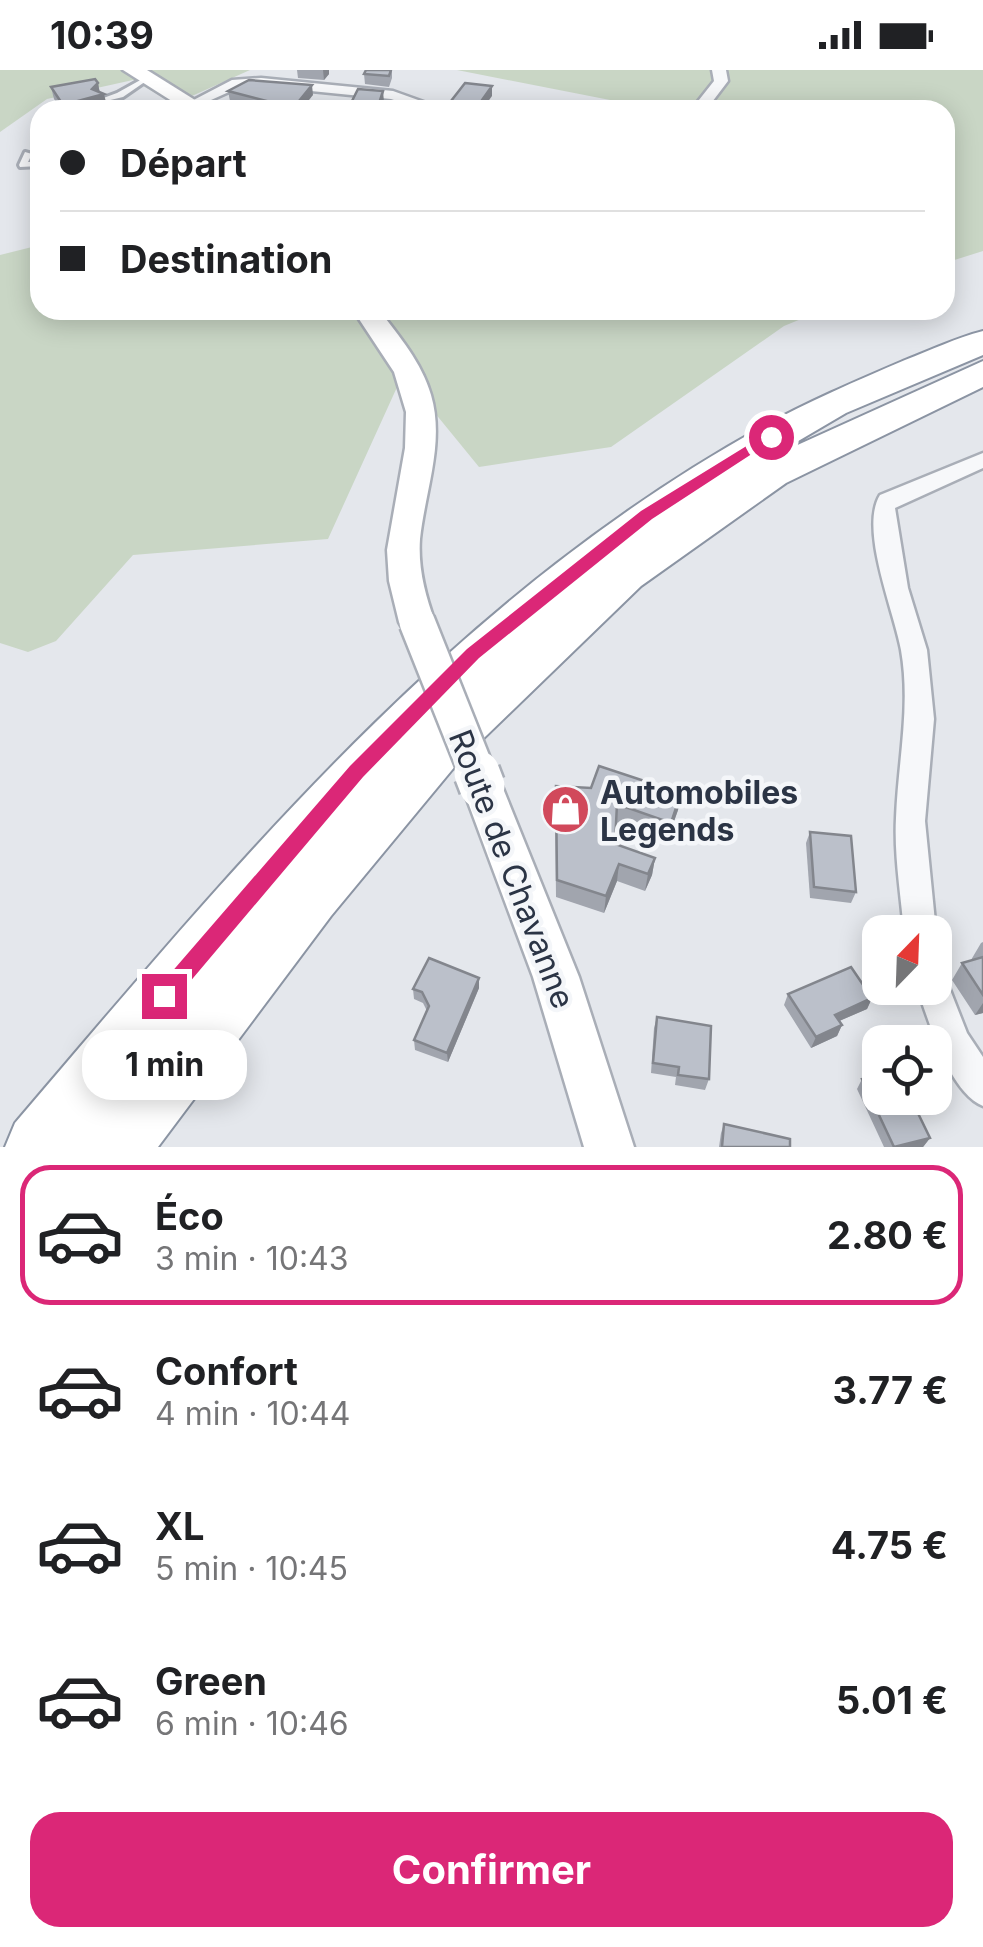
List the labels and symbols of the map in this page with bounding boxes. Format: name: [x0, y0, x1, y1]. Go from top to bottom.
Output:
route start: [749, 415, 794, 460]
street label: Route de Chavanne: [441, 724, 583, 1014]
place label: Automobiles Legends: [600, 773, 798, 849]
shop icon: Automobiles Legends: [539, 784, 591, 836]
north arrow: [862, 915, 952, 1005]
route end: [142, 974, 187, 1019]
callout: 1 min: [81, 1031, 246, 1101]

